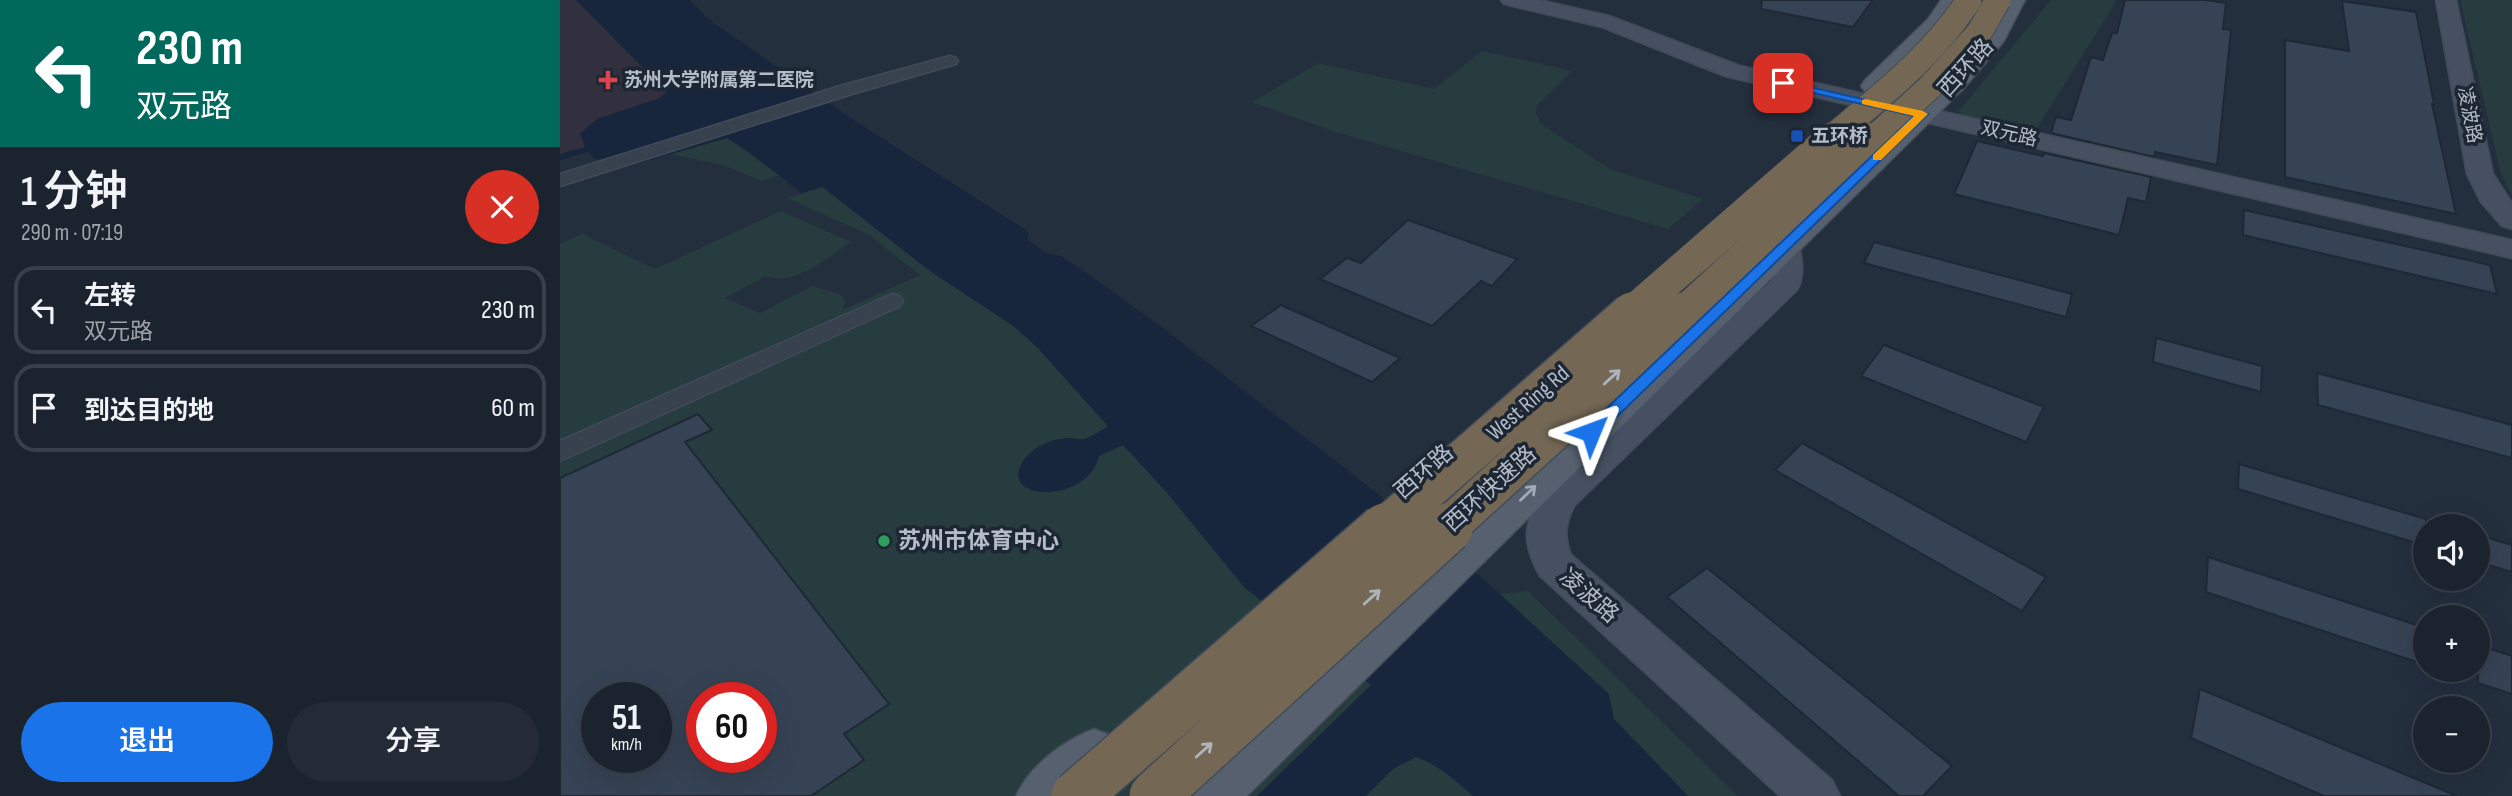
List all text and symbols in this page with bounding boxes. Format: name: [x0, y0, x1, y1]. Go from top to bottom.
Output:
text: 230 m: [136, 20, 243, 79]
icon: left: [21, 28, 112, 119]
street label: 西环路: [1933, 33, 1999, 103]
pin: [1753, 53, 1813, 113]
icon: arrive: [1764, 64, 1802, 102]
place label: 苏州大学附属第二医院: [624, 69, 814, 92]
marker: 苏州大学附属第二医院: [598, 70, 618, 90]
street label: 凌波路: [2452, 85, 2486, 145]
text: 双元路: [136, 88, 232, 127]
street label: 双元路: [1979, 116, 2039, 152]
place label: 五环桥: [1811, 125, 1868, 148]
marker: 五环桥: [1789, 128, 1805, 144]
text: 1 分钟: [21, 167, 127, 218]
button: close: [465, 170, 539, 244]
text: 290 m · 07:19: [21, 219, 123, 247]
text: 左转: [84, 281, 136, 312]
icon: left: [25, 291, 63, 329]
text: 230 m: [481, 295, 535, 326]
text: 双元路: [84, 318, 153, 346]
street label: West Ring Rd: [1481, 360, 1575, 446]
one-way arrow: [1603, 369, 1621, 385]
icon: arrive: [25, 389, 63, 427]
text: 60 m: [491, 393, 535, 424]
position arrow: [1554, 395, 1628, 469]
text: 到达目的地: [84, 396, 214, 427]
street label: 西环路: [1389, 439, 1459, 505]
street label: 西环快速路: [1438, 440, 1542, 538]
one-way arrow: [1519, 485, 1536, 502]
map controls: [2413, 514, 2490, 773]
button: sound: [2413, 514, 2490, 591]
place label: 苏州市体育中心: [898, 527, 1059, 555]
marker: 苏州市体育中心: [876, 533, 892, 549]
street label: 凌波路: [1554, 563, 1624, 629]
one-way arrow: [1363, 588, 1380, 605]
button: +: [2413, 605, 2490, 682]
speed limit sign: 60: [686, 682, 777, 773]
button: −: [2413, 696, 2490, 773]
text: 51: [612, 697, 641, 740]
button: 退出: [21, 702, 273, 782]
button: 分享: [287, 702, 539, 782]
text: km/h: [611, 734, 642, 755]
one-way arrow: [1195, 742, 1213, 758]

